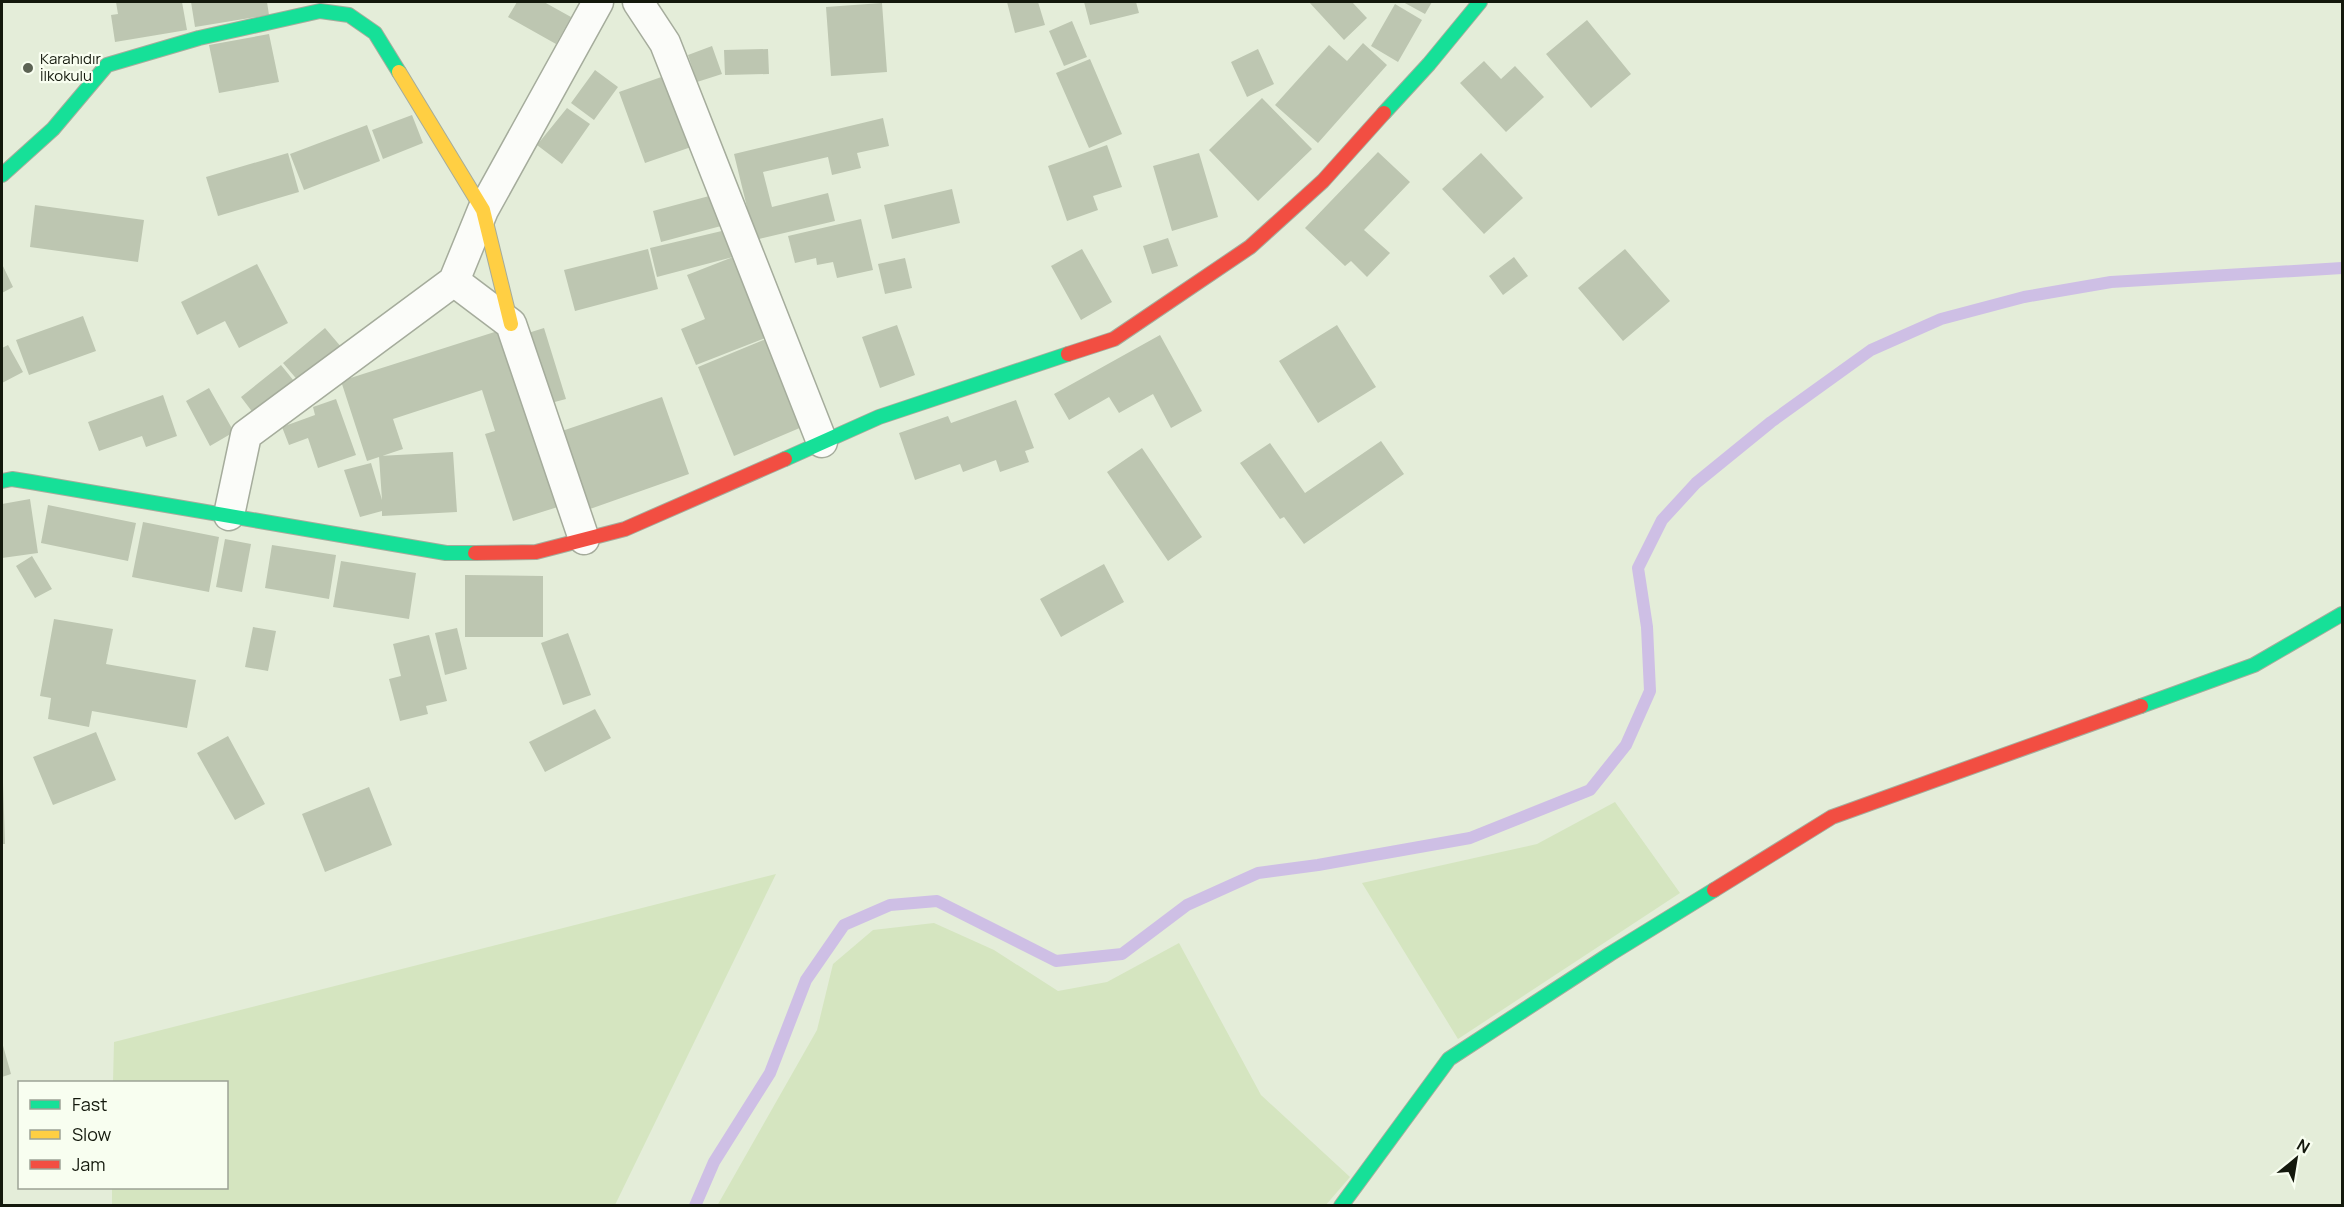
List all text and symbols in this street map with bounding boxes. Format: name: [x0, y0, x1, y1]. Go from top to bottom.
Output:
place label: Karahıdır İlkokulu: [40, 48, 101, 86]
marker: Karahıdır İlkokulu: [21, 61, 35, 75]
legend: [18, 1081, 228, 1189]
text: Fast: [72, 1092, 107, 1116]
text: Slow: [72, 1122, 112, 1146]
north arrow: [2266, 1129, 2326, 1189]
text: N: [2293, 1134, 2314, 1158]
text: Jam: [72, 1152, 106, 1176]

